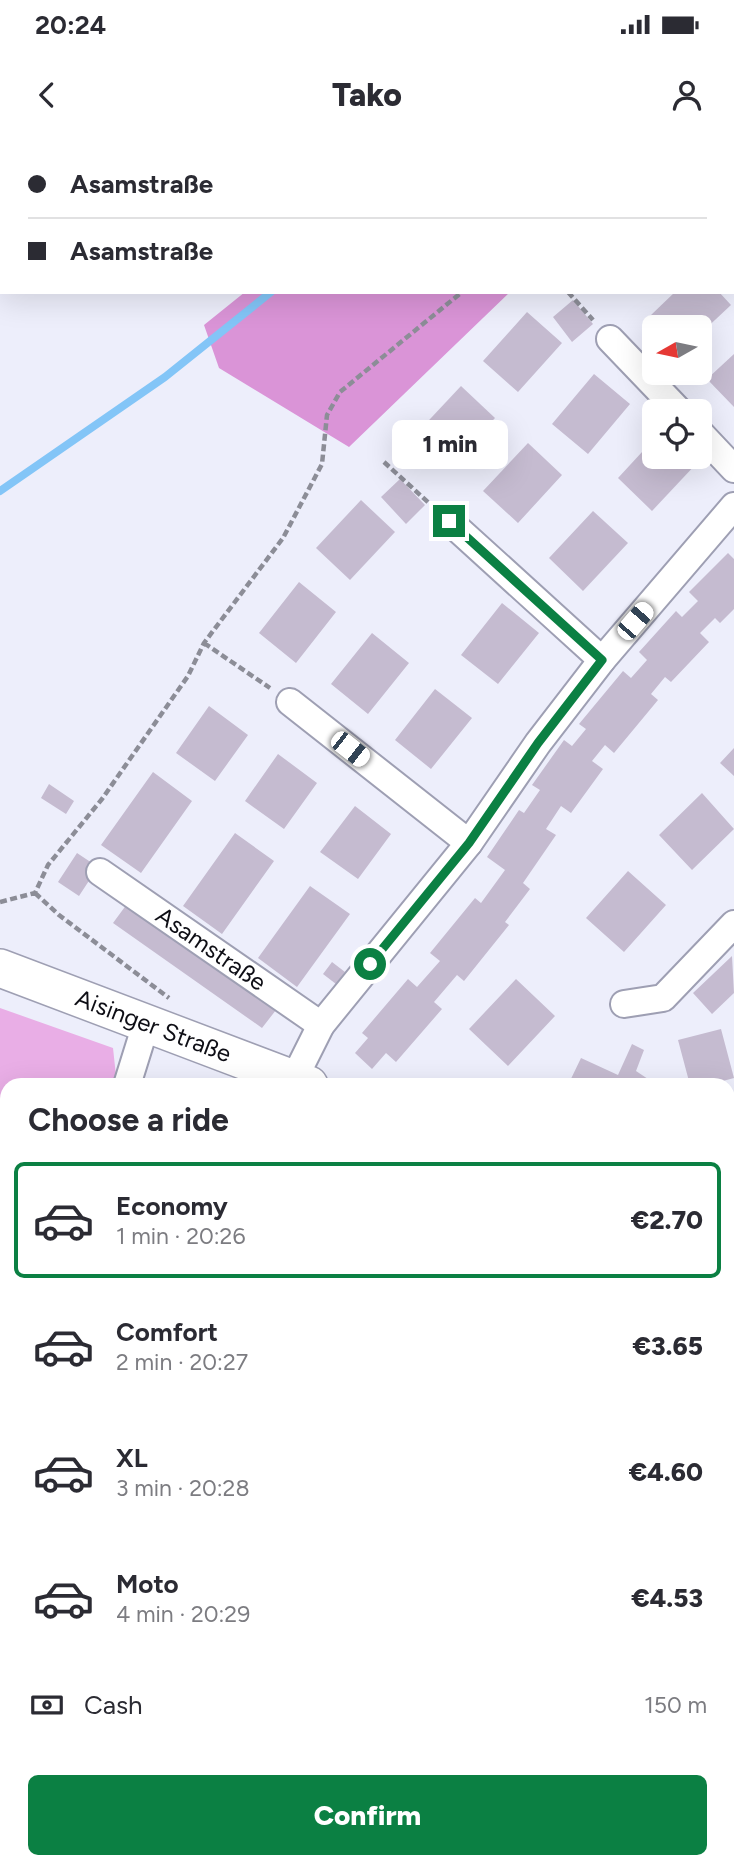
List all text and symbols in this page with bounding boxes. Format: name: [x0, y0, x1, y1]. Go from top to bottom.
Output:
text: 20:24: [35, 9, 106, 41]
icon: back: [28, 76, 66, 114]
text: Tako: [332, 76, 402, 114]
icon: person: [668, 76, 706, 114]
text: Asamstraße: [70, 168, 213, 200]
text: Asamstraße: [70, 235, 213, 267]
north arrow: [642, 315, 712, 385]
map controls: [642, 315, 712, 469]
button: locate: [642, 399, 712, 469]
callout: 1 min: [391, 420, 507, 468]
text: 1 min: [423, 430, 477, 458]
route end: [433, 505, 465, 537]
car: [614, 598, 657, 644]
car: [327, 728, 374, 770]
street label: Asamstraße: [151, 900, 272, 997]
route start: [354, 948, 386, 980]
street label: Aisinger Straße: [72, 983, 235, 1068]
text: Choose a ride: [28, 1101, 229, 1139]
icon: car: [32, 1189, 95, 1252]
text: Economy: [116, 1190, 228, 1222]
text: €2.70: [631, 1204, 703, 1236]
text: 1 min · 20:26: [116, 1222, 245, 1250]
icon: car: [32, 1315, 95, 1378]
text: Comfort: [116, 1316, 218, 1348]
text: €3.65: [633, 1330, 703, 1362]
text: 2 min · 20:27: [116, 1348, 248, 1376]
icon: car: [32, 1441, 95, 1504]
text: XL: [116, 1442, 148, 1474]
text: €4.60: [629, 1456, 703, 1488]
text: 3 min · 20:28: [116, 1474, 250, 1502]
icon: car: [32, 1567, 95, 1630]
text: Moto: [116, 1568, 179, 1600]
text: €4.53: [631, 1582, 703, 1614]
text: 4 min · 20:29: [116, 1600, 250, 1628]
icon: cash: [28, 1686, 66, 1724]
text: Cash: [84, 1689, 143, 1721]
text: 150 m: [644, 1691, 707, 1719]
button: Confirm: [28, 1775, 707, 1855]

